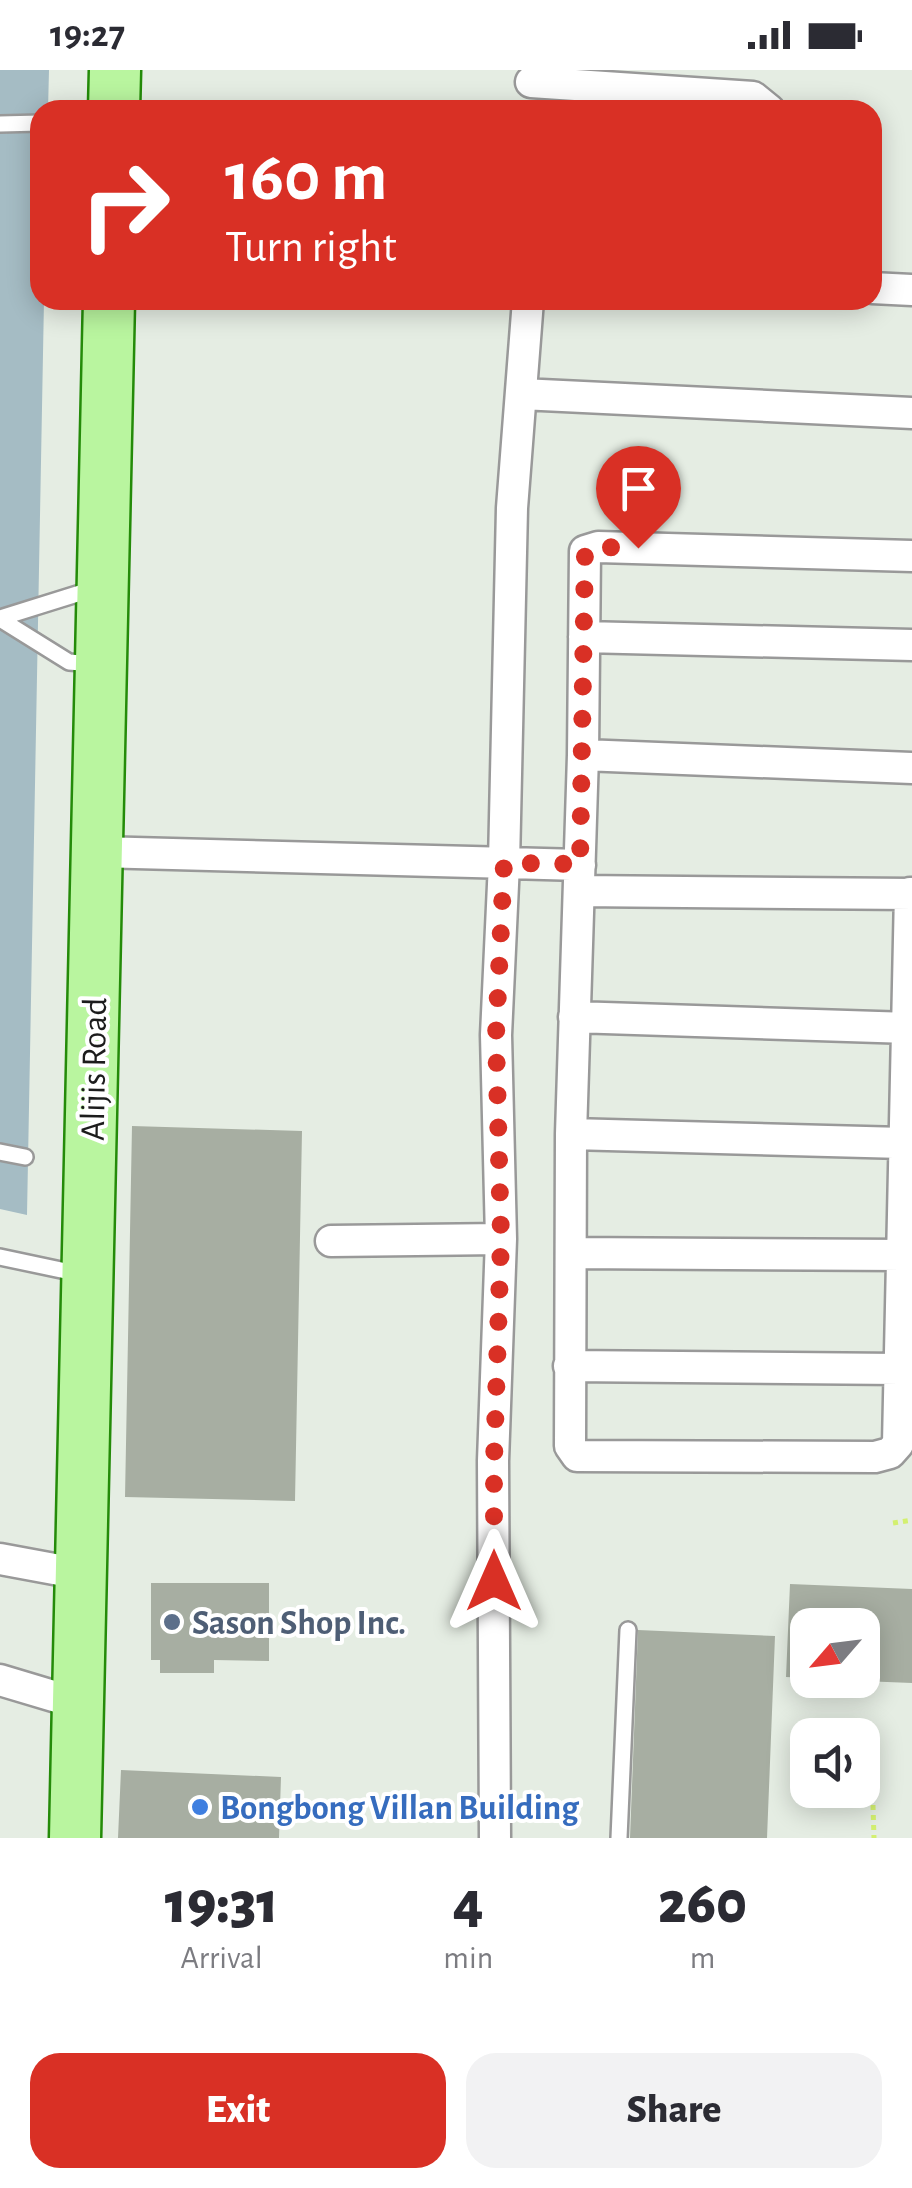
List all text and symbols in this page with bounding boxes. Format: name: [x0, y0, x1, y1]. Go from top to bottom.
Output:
text: 19:27: [50, 16, 125, 54]
icon: right: [60, 140, 190, 270]
text: 160 m: [225, 143, 388, 213]
text: Turn right: [225, 225, 397, 270]
pin: [596, 446, 681, 549]
icon: arrive: [611, 461, 666, 516]
street label: Alijis Road: [76, 997, 113, 1141]
position arrow: [442, 1529, 546, 1633]
place label: Sason Shop Inc.: [192, 1606, 406, 1641]
north arrow: [790, 1608, 880, 1698]
map controls: [790, 1608, 880, 1808]
marker: Sason Shop Inc.: [161, 1611, 183, 1633]
button: sound: [790, 1718, 880, 1808]
place label: Bongbong Villan Building: [220, 1791, 579, 1826]
marker: Bongbong Villan Building: [189, 1796, 211, 1818]
text: 19:31: [165, 1874, 278, 1934]
text: 4: [453, 1874, 484, 1934]
text: 260: [658, 1874, 747, 1934]
text: Arrival: [181, 1942, 263, 1974]
text: min: [443, 1942, 493, 1974]
text: m: [690, 1942, 715, 1974]
button: Exit: [30, 2053, 446, 2168]
button: Share: [466, 2053, 882, 2168]

